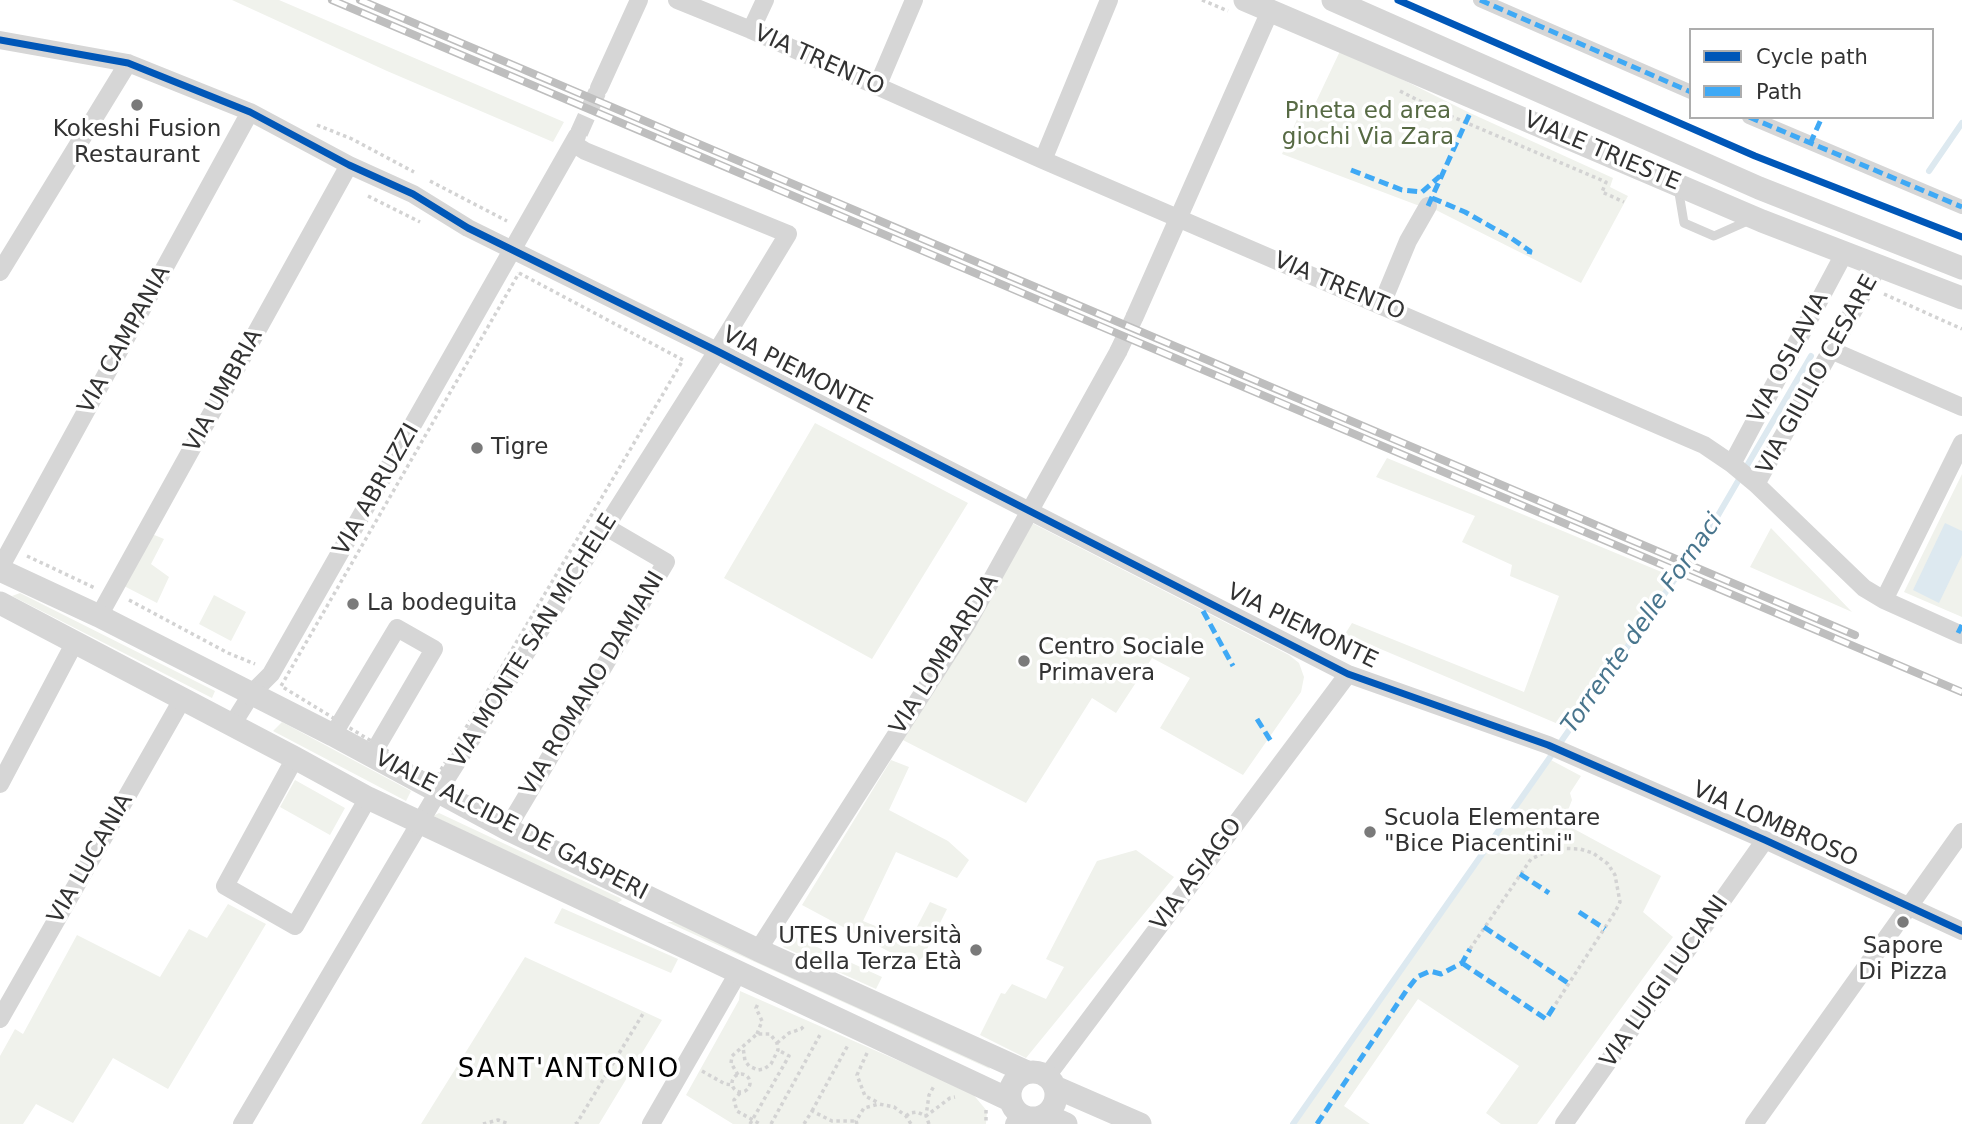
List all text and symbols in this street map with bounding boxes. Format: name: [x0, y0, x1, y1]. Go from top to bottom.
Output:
street label: VIA TRENTO: [750, 20, 888, 102]
legend: [1689, 28, 1934, 119]
text: Cycle path: [1756, 45, 1868, 69]
text: Path: [1756, 80, 1802, 104]
marker: Kokeshi Fusion Restaurant: [129, 97, 145, 113]
park label: Pineta ed area giochi Via Zara: [1282, 98, 1454, 152]
street label: VIALE TRIESTE: [1520, 107, 1684, 197]
place label: Kokeshi Fusion Restaurant: [53, 116, 221, 170]
street label: VIA TRENTO: [1269, 247, 1409, 327]
street label: VIA CAMPANIA: [73, 261, 177, 419]
street label: VIA GIULIO CESARE: [1752, 270, 1884, 480]
street label: VIA OSLAVIA: [1743, 288, 1835, 428]
street label: VIA PIEMONTE: [717, 321, 877, 421]
street label: VIA UMBRIA: [179, 325, 269, 457]
street label: VIA ABRUZZI: [328, 419, 426, 561]
place label: Tigre: [491, 434, 548, 462]
marker: Tigre: [469, 440, 485, 456]
street label: VIA MONTE SAN MICHELE: [444, 509, 624, 773]
water label: Torrente delle Fornaci: [1556, 509, 1730, 739]
street label: VIA ROMANO DAMIANI: [515, 567, 671, 801]
street label: VIA LOMBARDIA: [885, 570, 1005, 740]
street label: VIA PIEMONTE: [1222, 579, 1382, 675]
place label: La bodeguita: [367, 590, 517, 618]
marker: La bodeguita: [345, 596, 361, 612]
place label: Centro Sociale Primavera: [1038, 634, 1204, 688]
marker: Centro Sociale Primavera: [1016, 653, 1032, 669]
street label: VIALE ALCIDE DE GASPERI: [370, 745, 652, 907]
street label: VIA LOMBROSO: [1688, 776, 1862, 874]
street label: VIA LUCANIA: [43, 789, 139, 929]
place label: Scuola Elementare "Bice Piacentini": [1384, 805, 1600, 859]
street label: VIA ASIAGO: [1146, 813, 1248, 937]
marker: Scuola Elementare "Bice Piacentini": [1362, 824, 1378, 840]
street label: VIA LUIGI LUCIANI: [1595, 891, 1735, 1073]
marker: Sapore Di Pizza: [1895, 914, 1911, 930]
place label: UTES Università della Terza Età: [778, 923, 962, 977]
place label: Sapore Di Pizza: [1858, 933, 1948, 987]
marker: UTES Università della Terza Età: [968, 942, 984, 958]
district label: SANT'ANTONIO: [459, 1054, 679, 1086]

